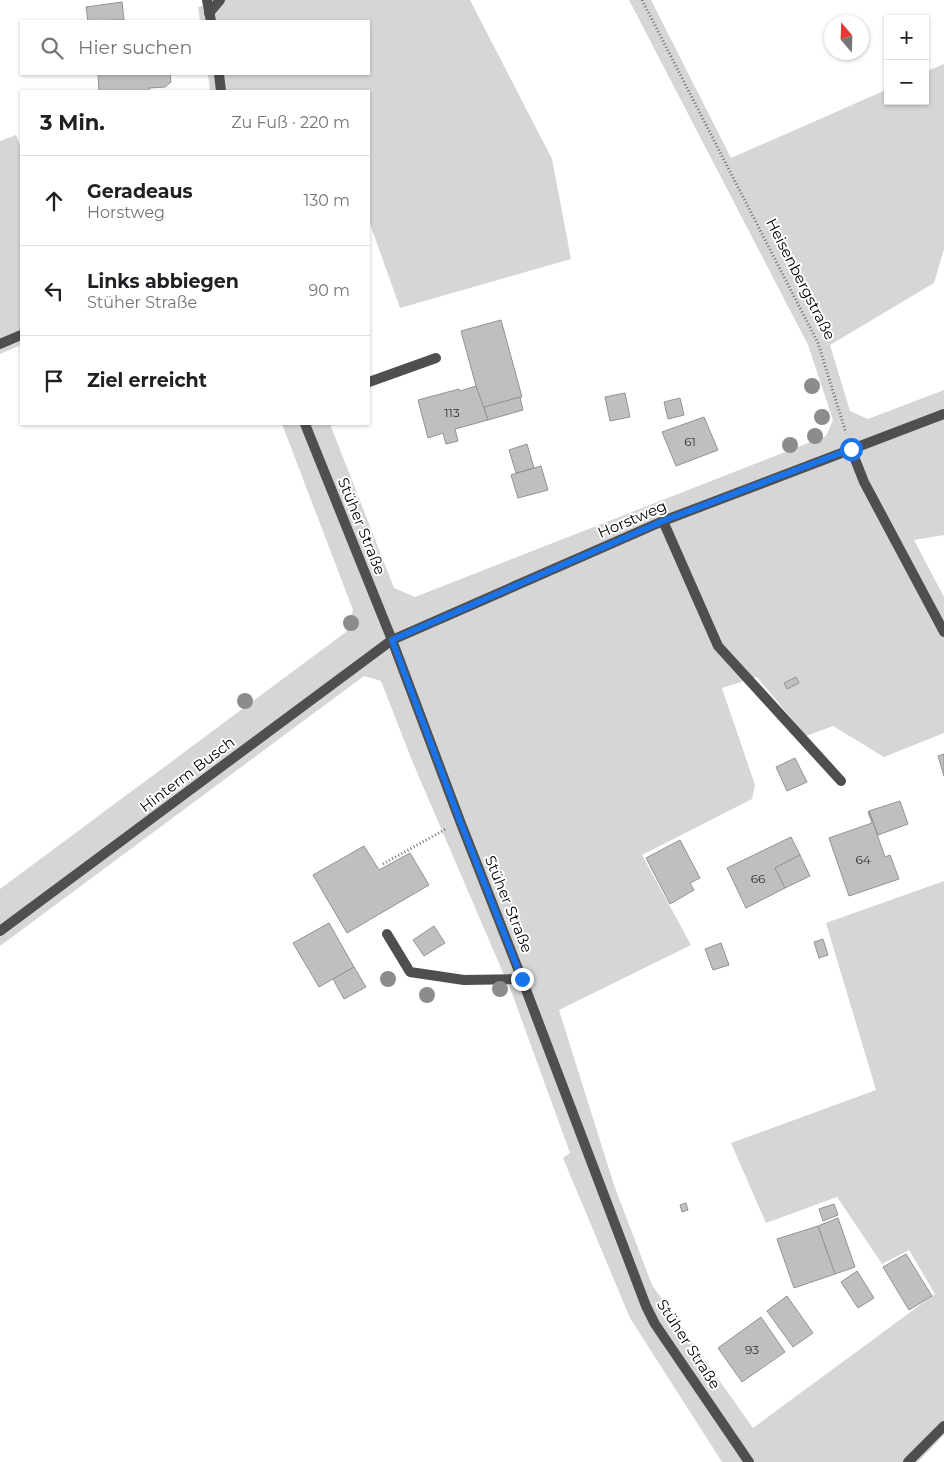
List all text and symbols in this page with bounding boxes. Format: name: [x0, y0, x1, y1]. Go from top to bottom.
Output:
north arrow: [824, 15, 869, 60]
map controls: [884, 15, 929, 105]
button: +: [884, 15, 929, 60]
search box: [20, 20, 370, 75]
icon: search: [38, 34, 66, 62]
text: Hier suchen: [78, 36, 192, 59]
button: −: [884, 60, 929, 105]
text: 3 Min.: [40, 110, 105, 135]
text: Zu Fuß · 220 m: [231, 113, 350, 132]
text: Geradeaus: [87, 180, 193, 203]
icon: ahead: [40, 187, 68, 215]
text: 130 m: [303, 191, 350, 210]
text: Horstweg: [87, 203, 165, 222]
street label: Heisenbergstraße: [762, 215, 840, 343]
text: Links abbiegen: [87, 270, 239, 293]
icon: left: [40, 277, 68, 305]
text: 90 m: [308, 281, 350, 300]
text: Stüher Straße: [87, 293, 197, 312]
icon: arrive: [40, 367, 68, 395]
text: Ziel erreicht: [87, 369, 207, 392]
house number: 113: [444, 405, 460, 420]
house number: 61: [684, 434, 696, 449]
route start: [840, 438, 863, 461]
street label: Stüher Straße: [334, 475, 390, 577]
street label: Horstweg: [595, 496, 669, 542]
street label: Hinterm Busch: [136, 732, 238, 816]
house number: 64: [855, 852, 871, 867]
street label: Stüher Straße: [481, 853, 537, 955]
house number: 66: [751, 871, 765, 886]
route end: [511, 968, 534, 991]
street label: Stüher Straße: [653, 1296, 725, 1392]
house number: 93: [745, 1342, 759, 1357]

